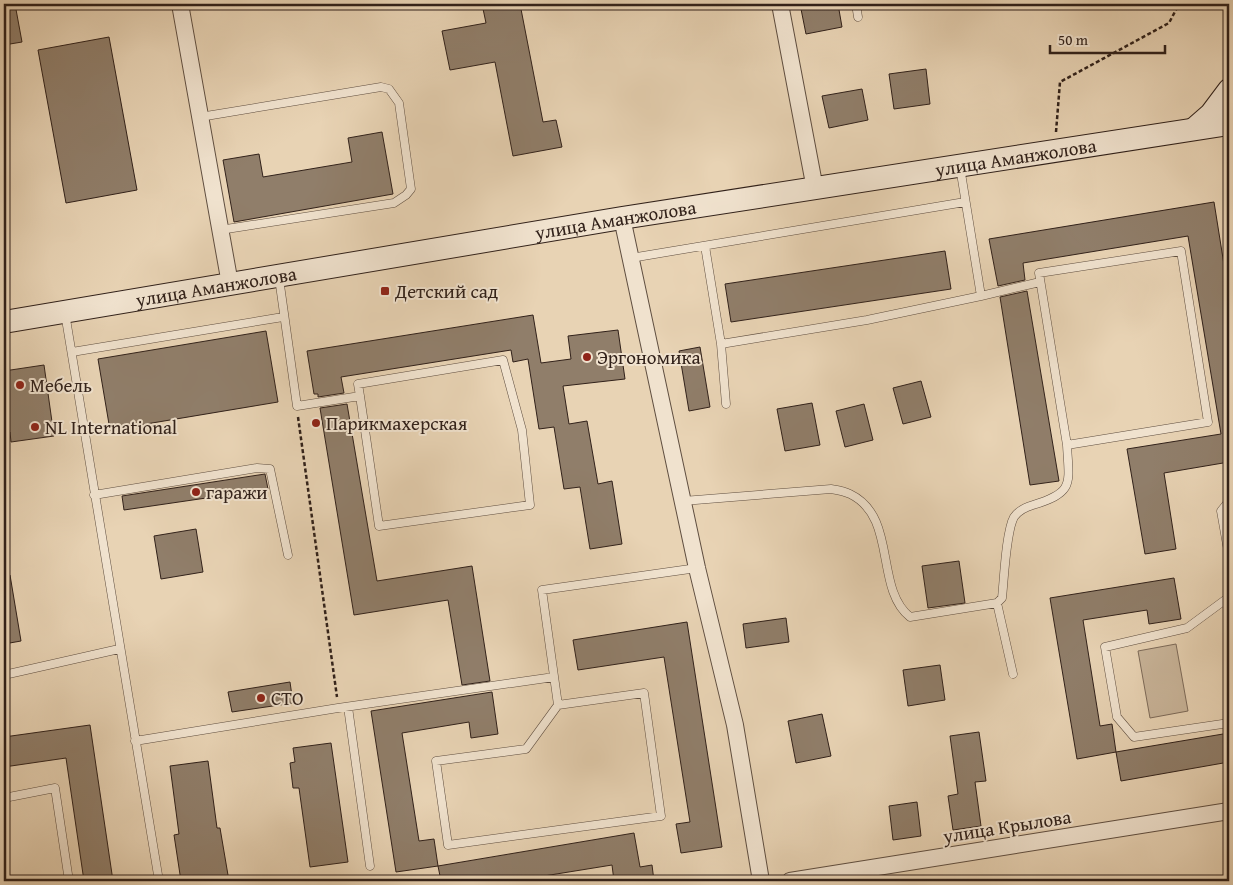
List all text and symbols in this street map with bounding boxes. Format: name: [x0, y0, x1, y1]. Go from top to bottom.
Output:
scale bar: [1050, 22, 1166, 54]
text: 50 m: [1058, 29, 1089, 50]
street label: улица Аманжолова: [932, 131, 1098, 183]
street label: улица Аманжолова: [532, 193, 698, 247]
street label: улица Аманжолова: [132, 259, 299, 314]
place label: Детский сад: [394, 277, 498, 305]
marker: Детский сад: [379, 285, 391, 297]
place label: Эргономика: [597, 343, 700, 371]
marker: Эргономика: [581, 351, 593, 363]
place label: Мебель: [30, 371, 92, 399]
marker: Мебель: [14, 379, 26, 391]
place label: Парикмахерская: [326, 409, 468, 437]
place label: NL International: [45, 413, 177, 441]
marker: Парикмахерская: [310, 417, 322, 429]
marker: NL International: [29, 421, 41, 433]
place label: гаражи: [206, 478, 268, 506]
marker: гаражи: [190, 486, 202, 498]
place label: СТО: [271, 684, 304, 712]
marker: СТО: [255, 692, 267, 704]
street label: улица Крылова: [940, 802, 1073, 850]

